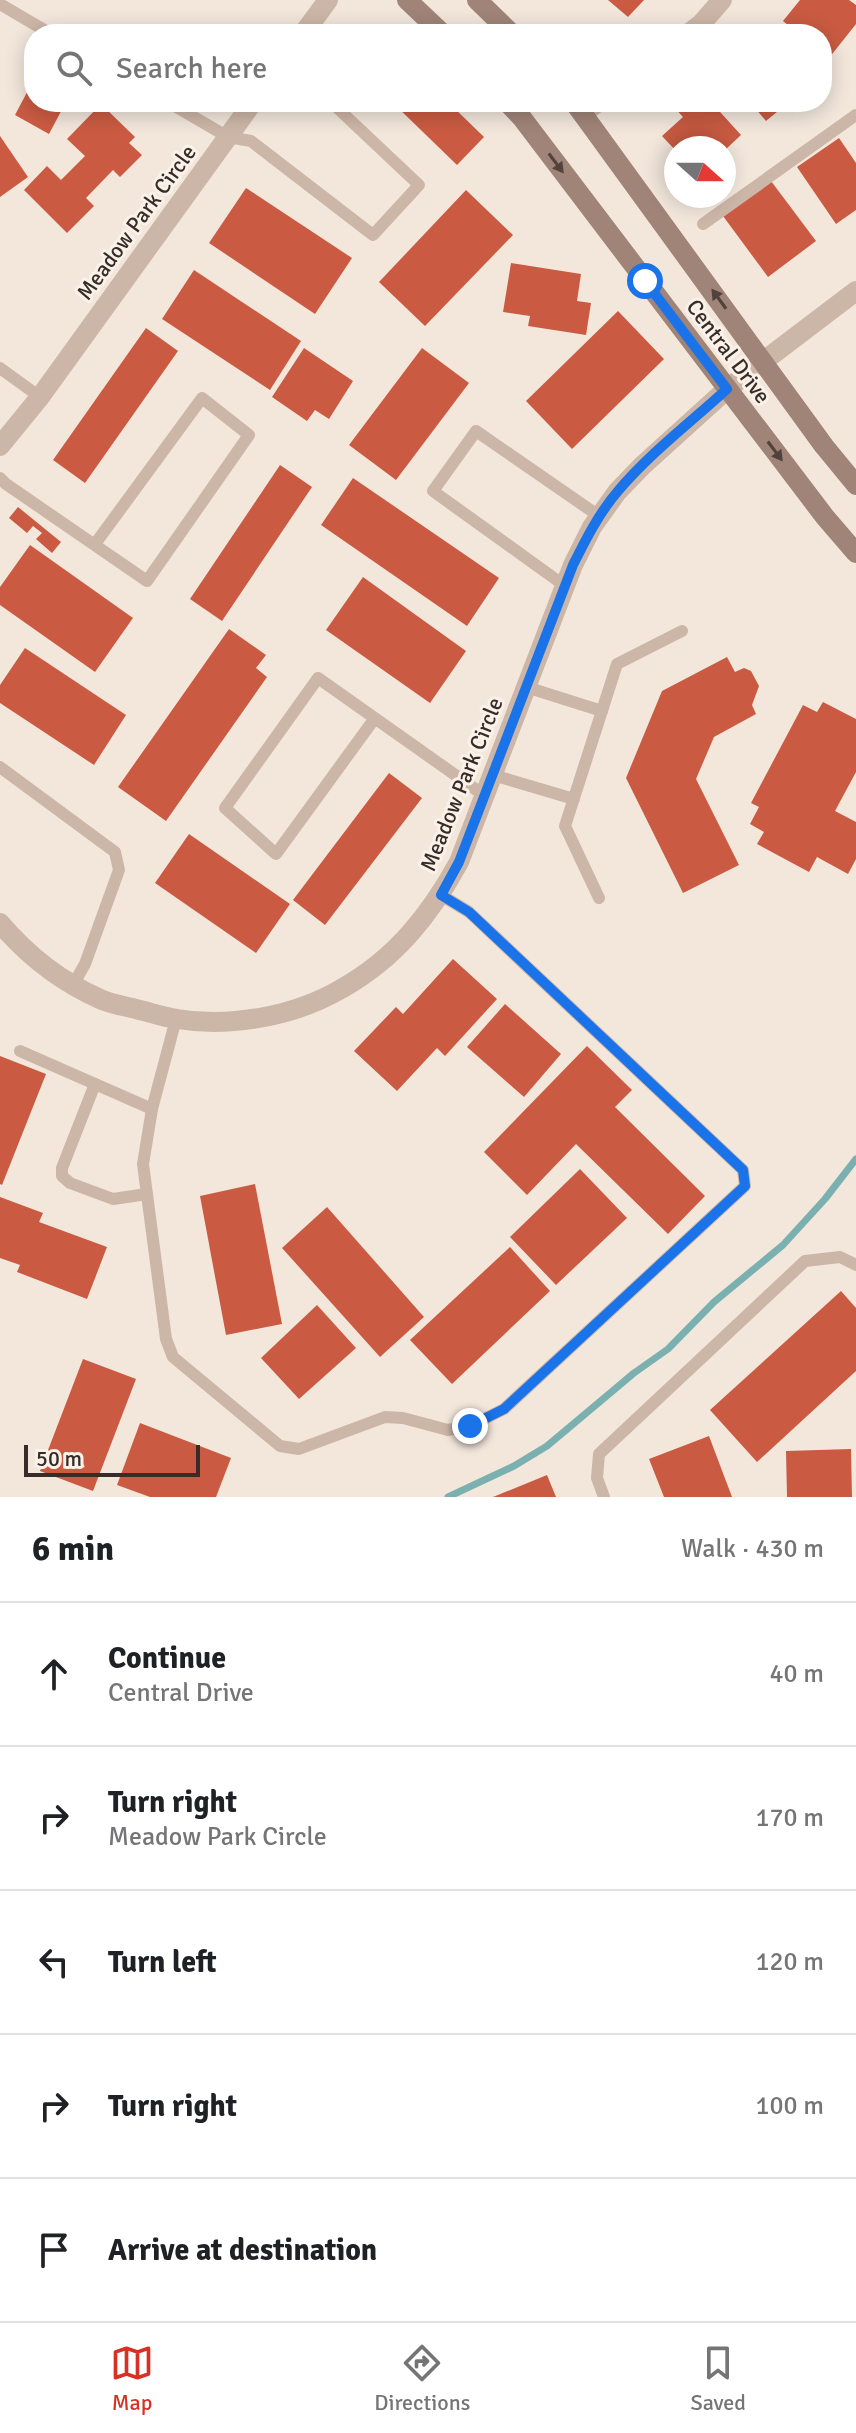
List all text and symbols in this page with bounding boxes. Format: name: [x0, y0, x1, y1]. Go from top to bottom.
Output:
search box: [24, 24, 832, 112]
icon: search: [52, 46, 96, 90]
text: Search here: [116, 50, 267, 87]
north arrow: [664, 136, 736, 208]
street label: Meadow Park Circle: [71, 139, 202, 305]
one-way arrow: [548, 152, 564, 173]
route start: [627, 263, 663, 299]
one-way arrow: [712, 289, 727, 310]
street label: Central Drive: [681, 294, 777, 409]
one-way arrow: [766, 441, 782, 461]
street label: Meadow Park Circle: [414, 693, 509, 875]
route end: [452, 1408, 488, 1444]
scale bar: [24, 1441, 200, 1477]
text: 50 m: [36, 1445, 82, 1472]
text: 6 min: [32, 1528, 114, 1570]
text: Walk · 430 m: [681, 1533, 824, 1565]
text: Continue: [108, 1640, 226, 1677]
icon: ahead: [32, 1652, 76, 1696]
text: 40 m: [769, 1658, 824, 1690]
text: Central Drive: [108, 1677, 254, 1709]
text: Turn right: [108, 1784, 237, 1821]
icon: right: [32, 1796, 76, 1840]
text: 170 m: [755, 1802, 824, 1834]
text: Meadow Park Circle: [108, 1821, 327, 1853]
icon: left: [32, 1940, 76, 1984]
text: Turn left: [108, 1944, 217, 1981]
text: 120 m: [755, 1946, 824, 1978]
icon: right: [32, 2084, 76, 2128]
text: Turn right: [108, 2088, 237, 2125]
text: 100 m: [755, 2090, 824, 2122]
icon: arrive: [32, 2228, 76, 2272]
text: Arrive at destination: [108, 2232, 377, 2269]
tab: Map: [110, 2341, 154, 2416]
tab: Directions: [374, 2341, 470, 2416]
tab: Saved: [691, 2341, 746, 2416]

